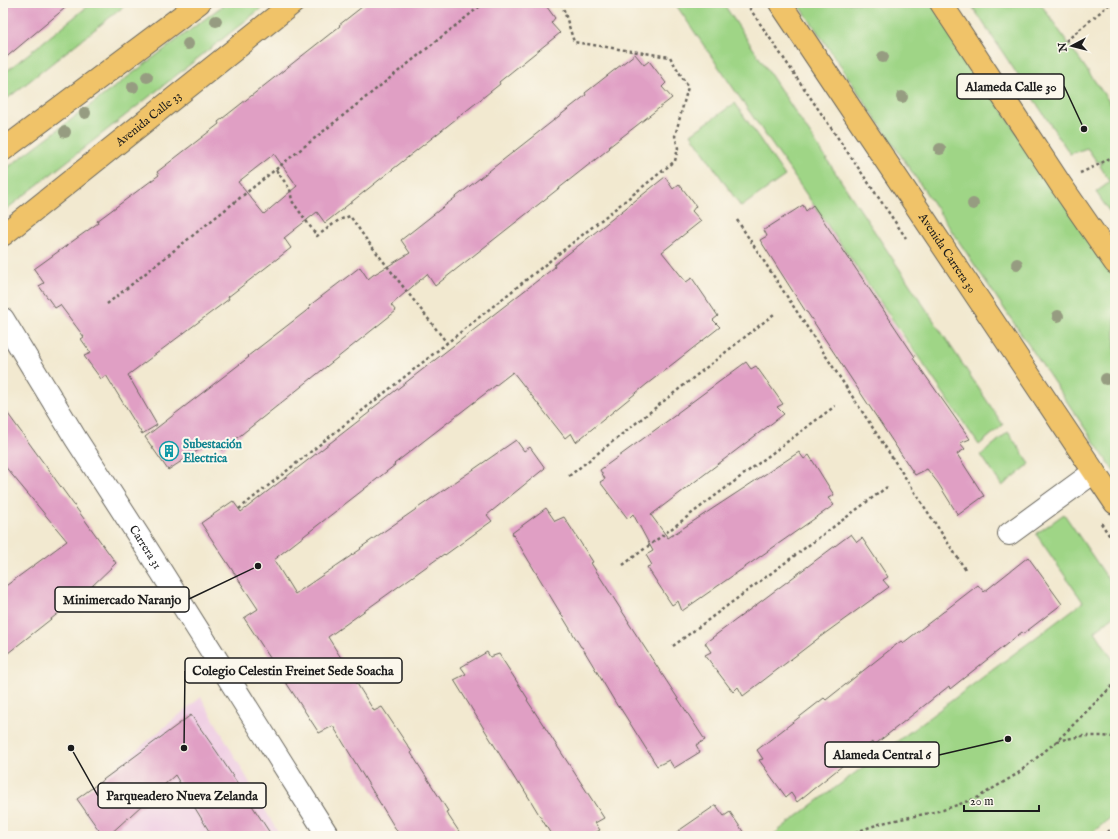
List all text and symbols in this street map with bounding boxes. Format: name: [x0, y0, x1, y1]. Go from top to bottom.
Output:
north arrow: [1052, 26, 1092, 66]
text: N: [1055, 41, 1071, 54]
callout: Alameda Calle 30: [957, 74, 1064, 99]
text: Alameda Calle 30: [964, 79, 1057, 96]
street label: Avenida Calle 33: [112, 88, 184, 150]
street label: Avenida Carrera 30: [915, 209, 980, 296]
place label: Subestación Electrica: [183, 437, 243, 466]
building icon: Subestación Electrica: [158, 440, 180, 462]
street label: Carrera 31: [126, 522, 165, 572]
callout: Minimercado Naranjo: [55, 587, 189, 612]
text: Minimercado Naranjo: [63, 592, 181, 609]
callout: Colegio Celestin Freinet Sede Soacha: [185, 658, 402, 683]
text: Colegio Celestin Freinet Sede Soacha: [192, 663, 394, 680]
callout: Alameda Central 6: [825, 742, 939, 767]
text: Alameda Central 6: [832, 747, 932, 764]
callout: Parqueadero Nueva Zelanda: [98, 783, 266, 808]
scale bar: [964, 787, 1039, 813]
text: Parqueadero Nueva Zelanda: [106, 788, 258, 805]
text: 20 m: [970, 794, 993, 809]

